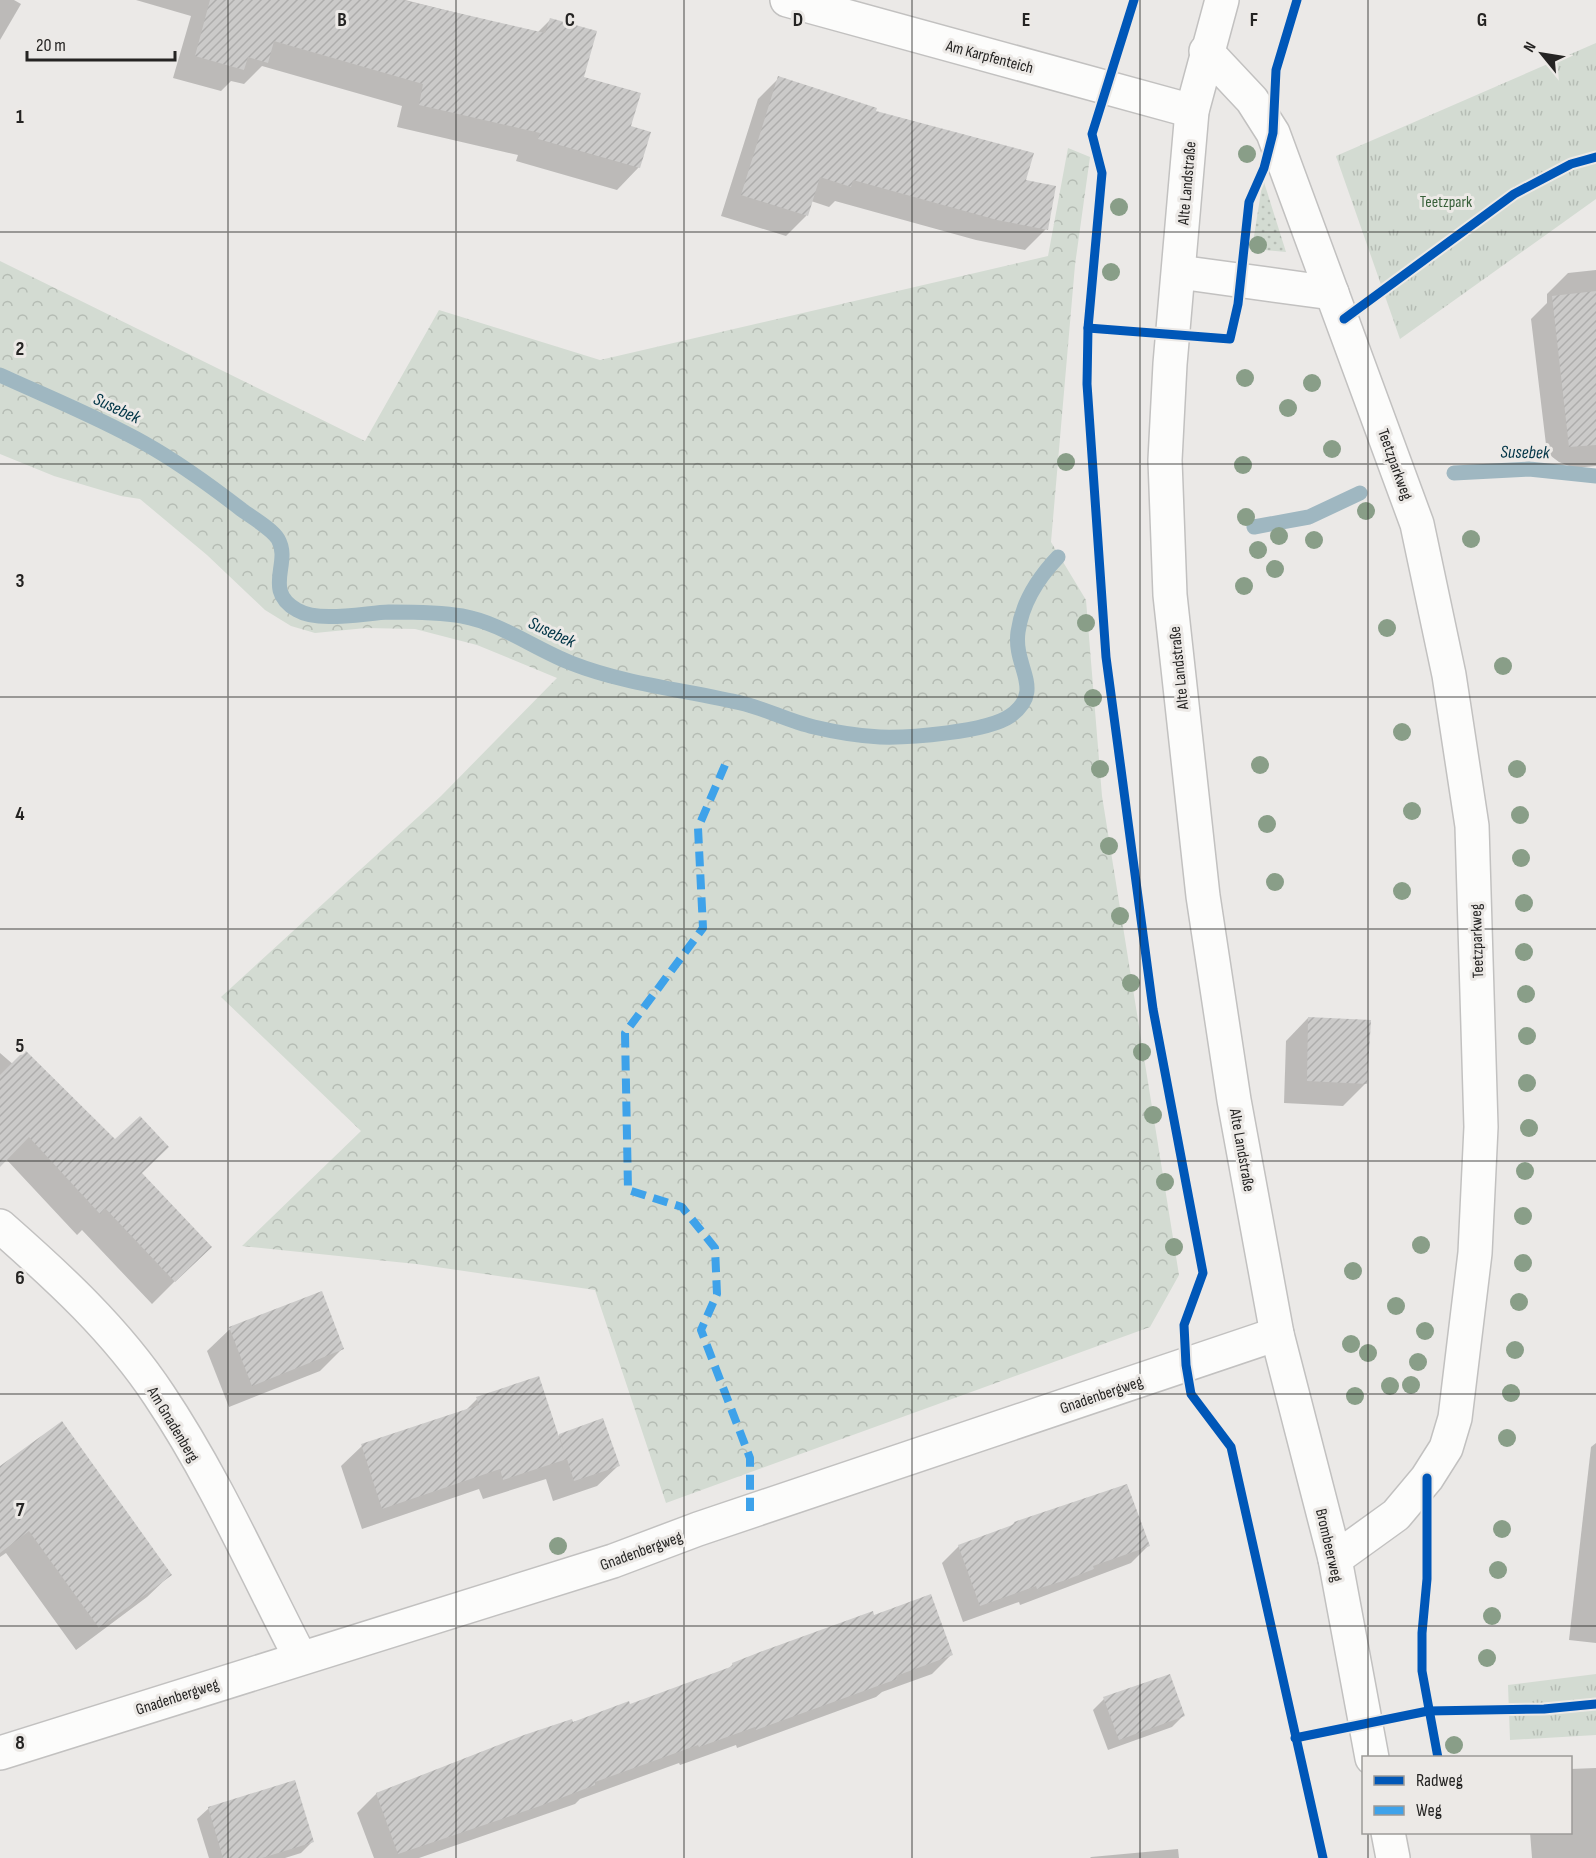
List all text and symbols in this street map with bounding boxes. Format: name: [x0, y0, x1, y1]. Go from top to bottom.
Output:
text: B: [337, 8, 347, 32]
text: C: [565, 8, 575, 32]
text: D: [793, 8, 803, 32]
text: E: [1022, 8, 1030, 32]
text: F: [1250, 8, 1258, 32]
text: G: [1477, 8, 1487, 32]
scale bar: [27, 24, 176, 62]
north arrow: [1512, 24, 1572, 84]
text: 20 m: [36, 35, 66, 56]
street label: Am Karpfenteich: [943, 36, 1035, 78]
text: N: [1520, 39, 1541, 56]
text: 1: [16, 105, 24, 129]
street label: Alte Landstraße: [1174, 141, 1201, 227]
park label: Teetzpark: [1420, 193, 1472, 212]
text: 2: [16, 337, 24, 361]
water label: Susebek: [90, 389, 145, 429]
street label: Teetzparkweg: [1373, 426, 1416, 503]
water label: Susebek: [1500, 442, 1551, 463]
text: 3: [16, 569, 25, 593]
water label: Susebek: [525, 613, 580, 653]
street label: Alte Landstraße: [1166, 625, 1193, 711]
text: 4: [15, 802, 25, 826]
street label: Teetzparkweg: [1467, 904, 1488, 978]
text: 5: [16, 1034, 25, 1058]
street label: Alte Landstraße: [1225, 1106, 1258, 1193]
text: 6: [15, 1266, 25, 1290]
street label: Gnadenbergweg: [1058, 1372, 1145, 1418]
street label: Am Gnadenberg: [142, 1383, 203, 1466]
text: 7: [16, 1498, 25, 1522]
street label: Brombeerweg: [1311, 1507, 1346, 1584]
street label: Gnadenbergweg: [598, 1528, 685, 1575]
street label: Gnadenbergweg: [134, 1675, 221, 1720]
text: 8: [15, 1731, 25, 1755]
legend: [1362, 1756, 1572, 1834]
text: Radweg: [1416, 1770, 1463, 1791]
text: Weg: [1416, 1800, 1442, 1821]

